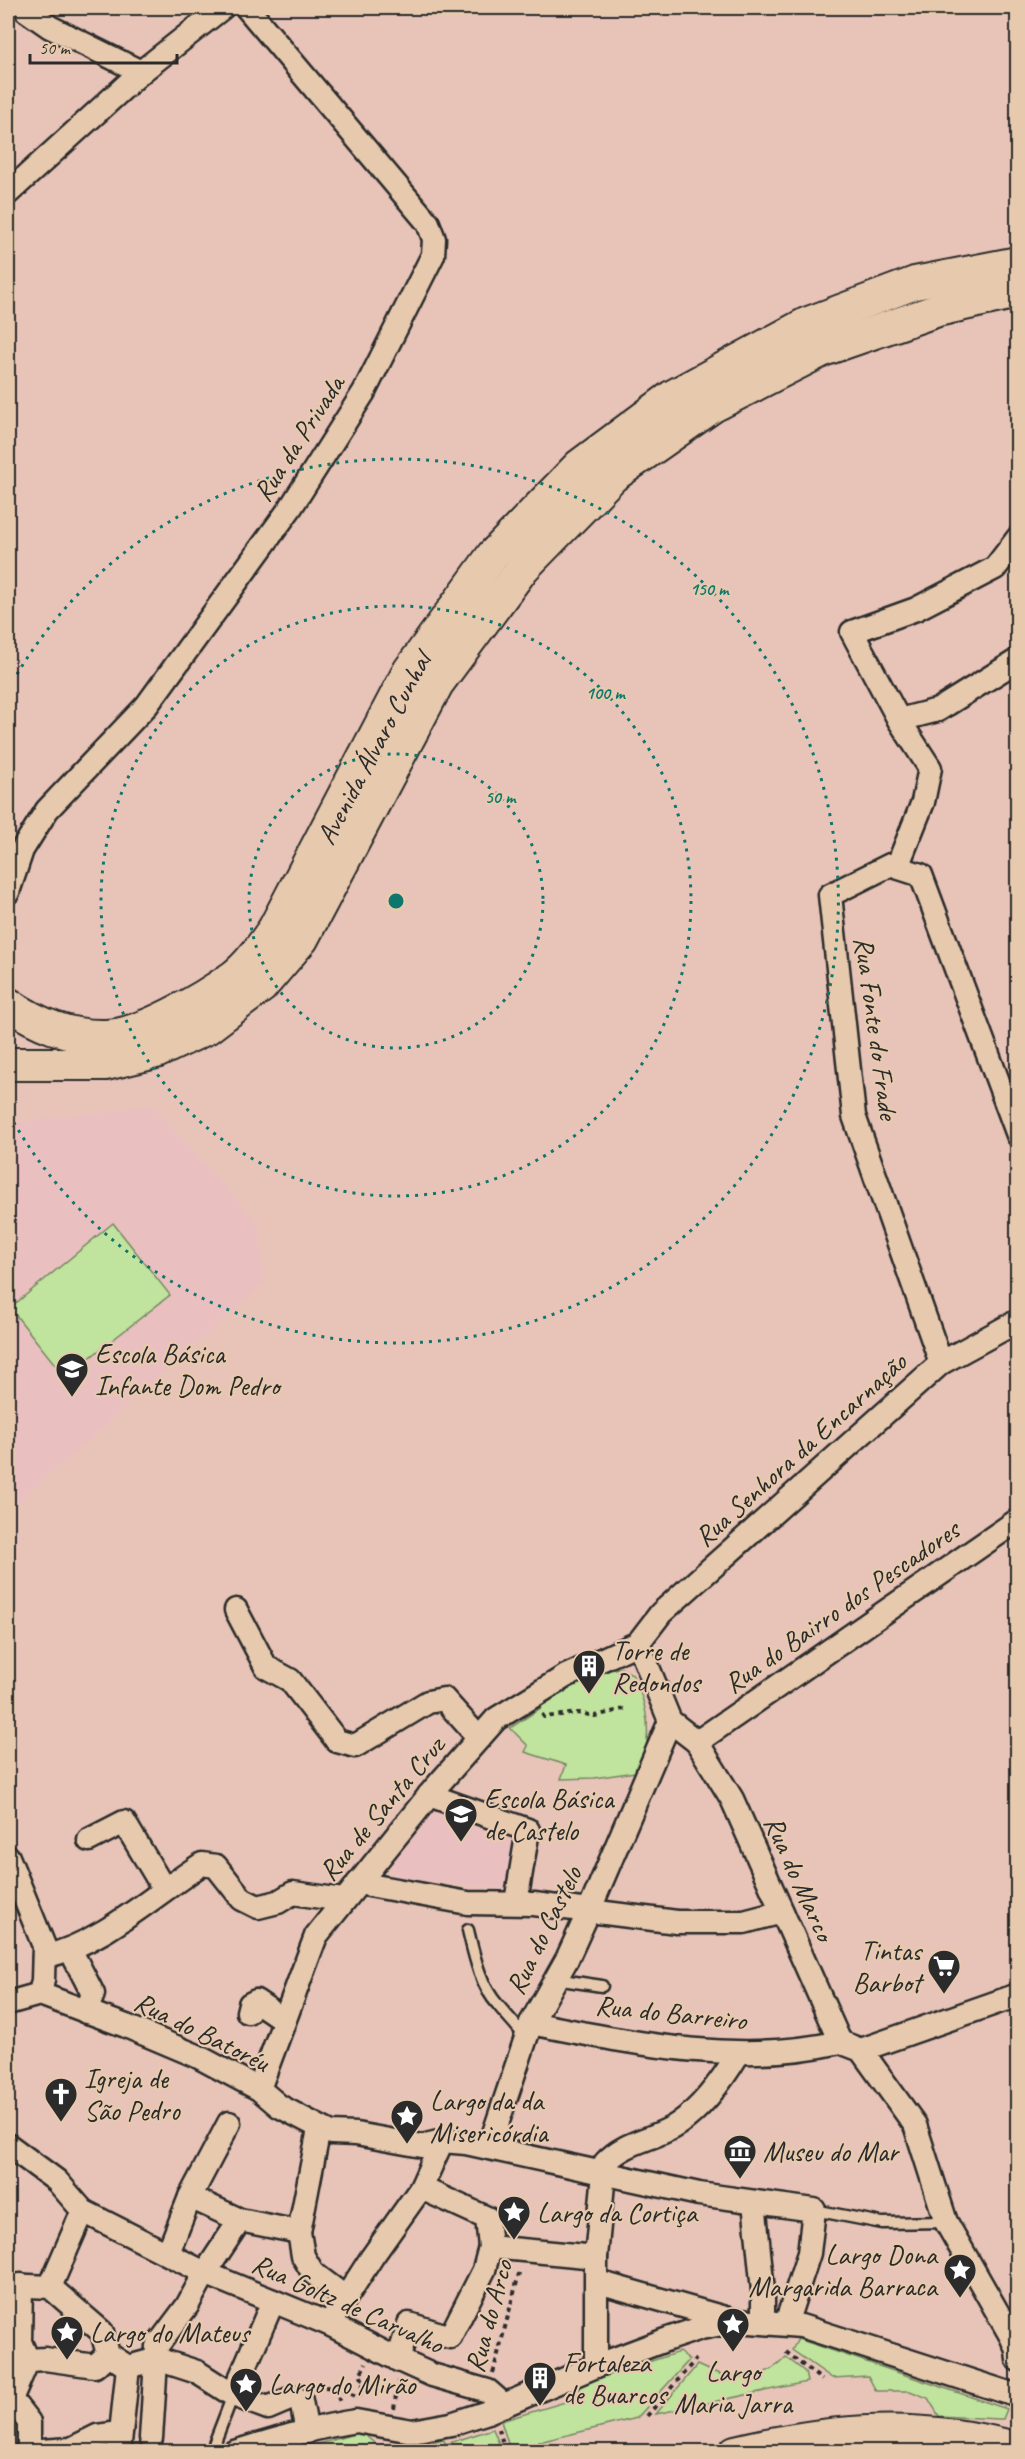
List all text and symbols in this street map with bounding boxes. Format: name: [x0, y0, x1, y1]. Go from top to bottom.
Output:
scale bar: [30, 27, 177, 65]
text: 50 m: [39, 37, 72, 59]
street label: Rua da Privada: [245, 367, 353, 508]
text: 150 m: [690, 578, 730, 600]
street label: Avenida Álvaro Cunhal: [308, 642, 441, 850]
text: 100 m: [586, 682, 626, 704]
text: 50 m: [485, 786, 517, 808]
centre of rings: [386, 891, 406, 911]
street label: Rua Fonte do Frade: [846, 934, 907, 1124]
place label: Escola Básica Infante Dom Pedro: [95, 1336, 282, 1403]
street label: Rua Senhora da Encarnação: [687, 1343, 915, 1554]
school or university icon: Escola Básica Infante Dom Pedro: [54, 1351, 90, 1398]
street label: Rua do Bairro dos Pescadores: [717, 1511, 968, 1701]
place label: Torre de Redondos: [612, 1633, 702, 1700]
building icon: Torre de Redondos: [571, 1648, 607, 1695]
street label: Rua de Santa Cruz: [311, 1727, 453, 1888]
place label: Escola Básica de Castelo: [484, 1781, 615, 1848]
school or university icon: Escola Básica de Castelo: [443, 1796, 479, 1843]
street label: Rua do Marco: [757, 1810, 844, 1949]
street label: Rua do Castelo: [497, 1859, 590, 2000]
place label: Tintas Barbot: [853, 1933, 925, 2000]
supermarket icon: Tintas Barbot: [926, 1948, 962, 1995]
street label: Rua do Batoréu: [129, 1984, 276, 2080]
street label: Rua do Barreiro: [594, 1987, 750, 2038]
place label: Igreja de São Pedro: [84, 2061, 182, 2128]
church icon: Igreja de São Pedro: [43, 2076, 79, 2123]
place label: Largo da da Misericórdia: [430, 2083, 549, 2150]
place icon: Largo da da Misericórdia: [389, 2098, 425, 2145]
museum icon: Museu do Mar: [722, 2133, 758, 2180]
place label: Museu do Mar: [763, 2134, 900, 2169]
place icon: Largo da Cortiça: [496, 2194, 532, 2241]
place label: Largo da Cortiça: [537, 2195, 699, 2230]
place label: Largo Dona Margarida Barraca: [748, 2237, 939, 2304]
street label: Rua Goltz de Carvalho: [247, 2246, 451, 2362]
place icon: Largo Dona Margarida Barraca: [942, 2252, 978, 2299]
street label: Rua do Arco: [457, 2254, 521, 2376]
place icon: Largo Maria Jarra: [715, 2306, 751, 2353]
place icon: Largo do Mateus: [49, 2314, 85, 2361]
place label: Largo do Mateus: [90, 2315, 252, 2350]
place label: Fortaleza de Buarcos: [563, 2345, 669, 2412]
place label: Largo Maria Jarra: [674, 2354, 794, 2421]
building icon: Fortaleza de Buarcos: [522, 2360, 558, 2407]
place icon: Largo do Mirão: [228, 2366, 264, 2413]
place label: Largo do Mirão: [269, 2367, 418, 2402]

